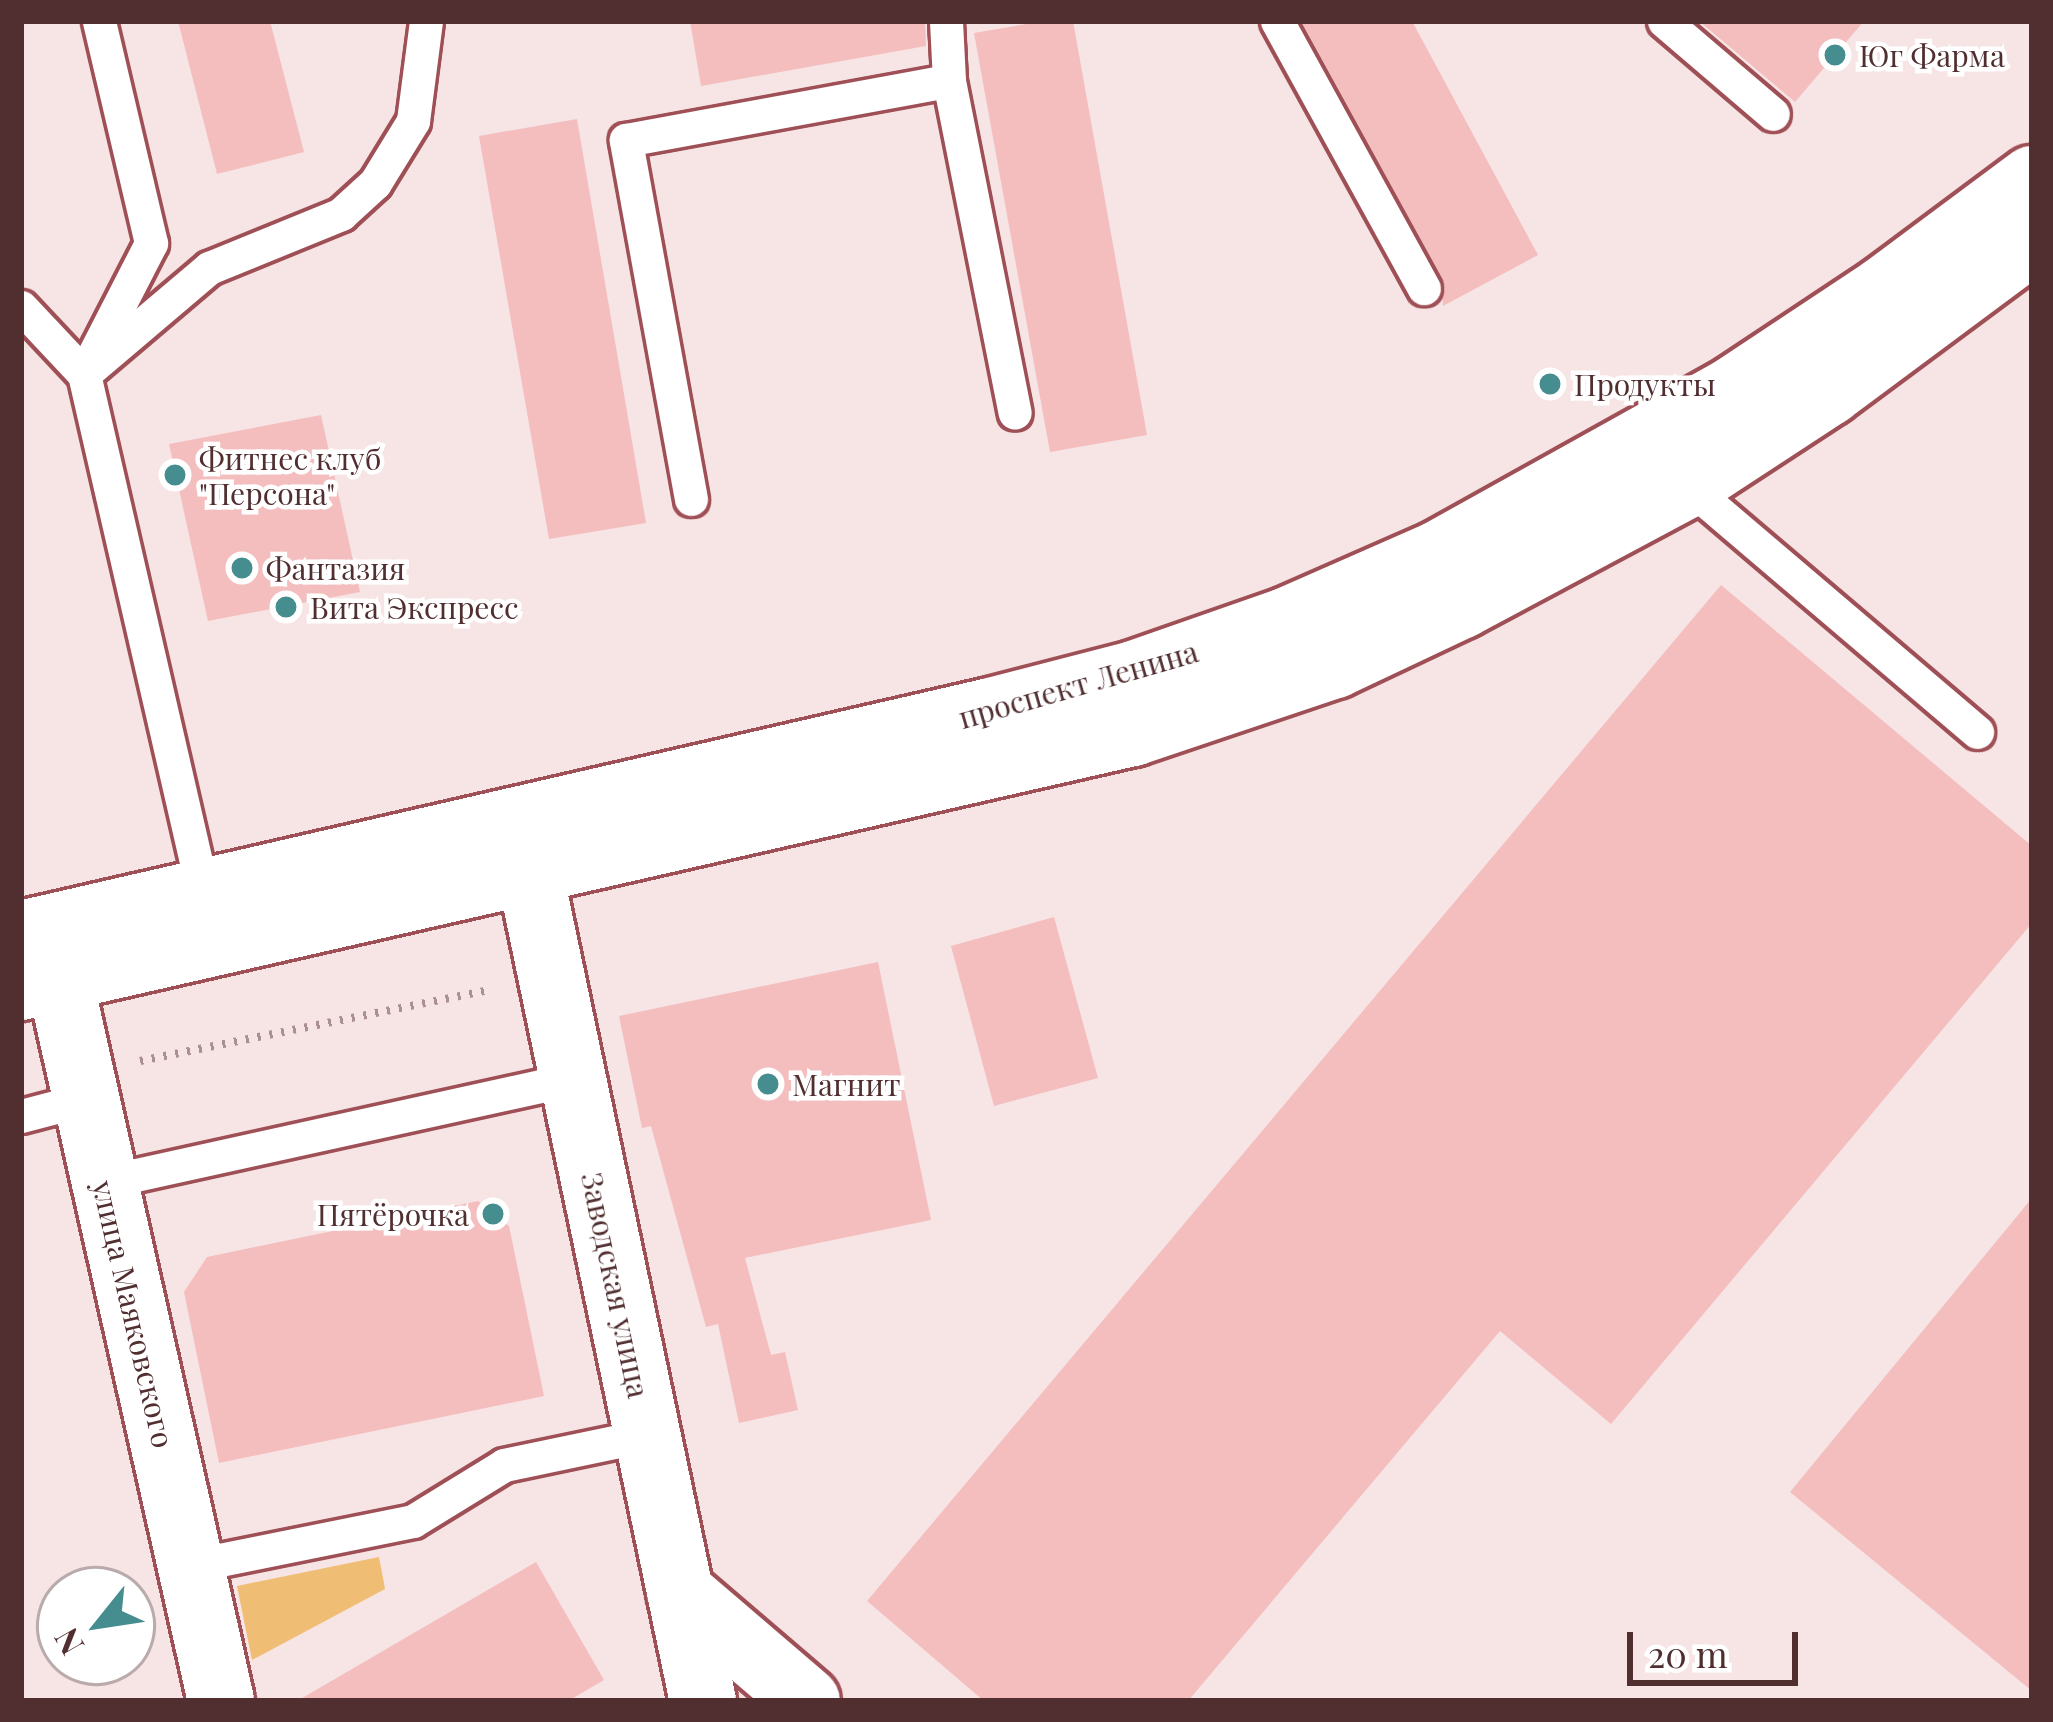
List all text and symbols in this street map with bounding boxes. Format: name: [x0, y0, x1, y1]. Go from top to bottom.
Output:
place label: Юг Фарма: [1859, 37, 2005, 73]
marker: Юг Фарма: [1822, 42, 1848, 68]
place label: Продукты: [1574, 366, 1716, 402]
marker: Продукты: [1537, 371, 1563, 397]
place label: Фитнес клуб "Персона": [199, 440, 381, 510]
marker: Фитнес клуб "Персона": [162, 462, 188, 488]
place label: Фантазия: [266, 550, 405, 586]
marker: Фантазия: [229, 555, 255, 581]
place label: Вита Экспресс: [310, 589, 519, 625]
marker: Вита Экспресс: [273, 594, 299, 620]
street label: проспект Ленина: [954, 633, 1202, 735]
place label: Магнит: [792, 1066, 901, 1102]
marker: Магнит: [755, 1071, 781, 1097]
street label: Заводская улица: [575, 1169, 657, 1401]
street label: улица Маяковского: [86, 1177, 182, 1451]
place label: Пятёрочка: [317, 1196, 469, 1232]
marker: Пятёрочка: [480, 1201, 506, 1227]
north arrow: [36, 1566, 156, 1686]
scale bar: [1633, 1608, 1804, 1682]
text: N: [42, 1621, 92, 1664]
text: 20 m: [1648, 1629, 1728, 1677]

